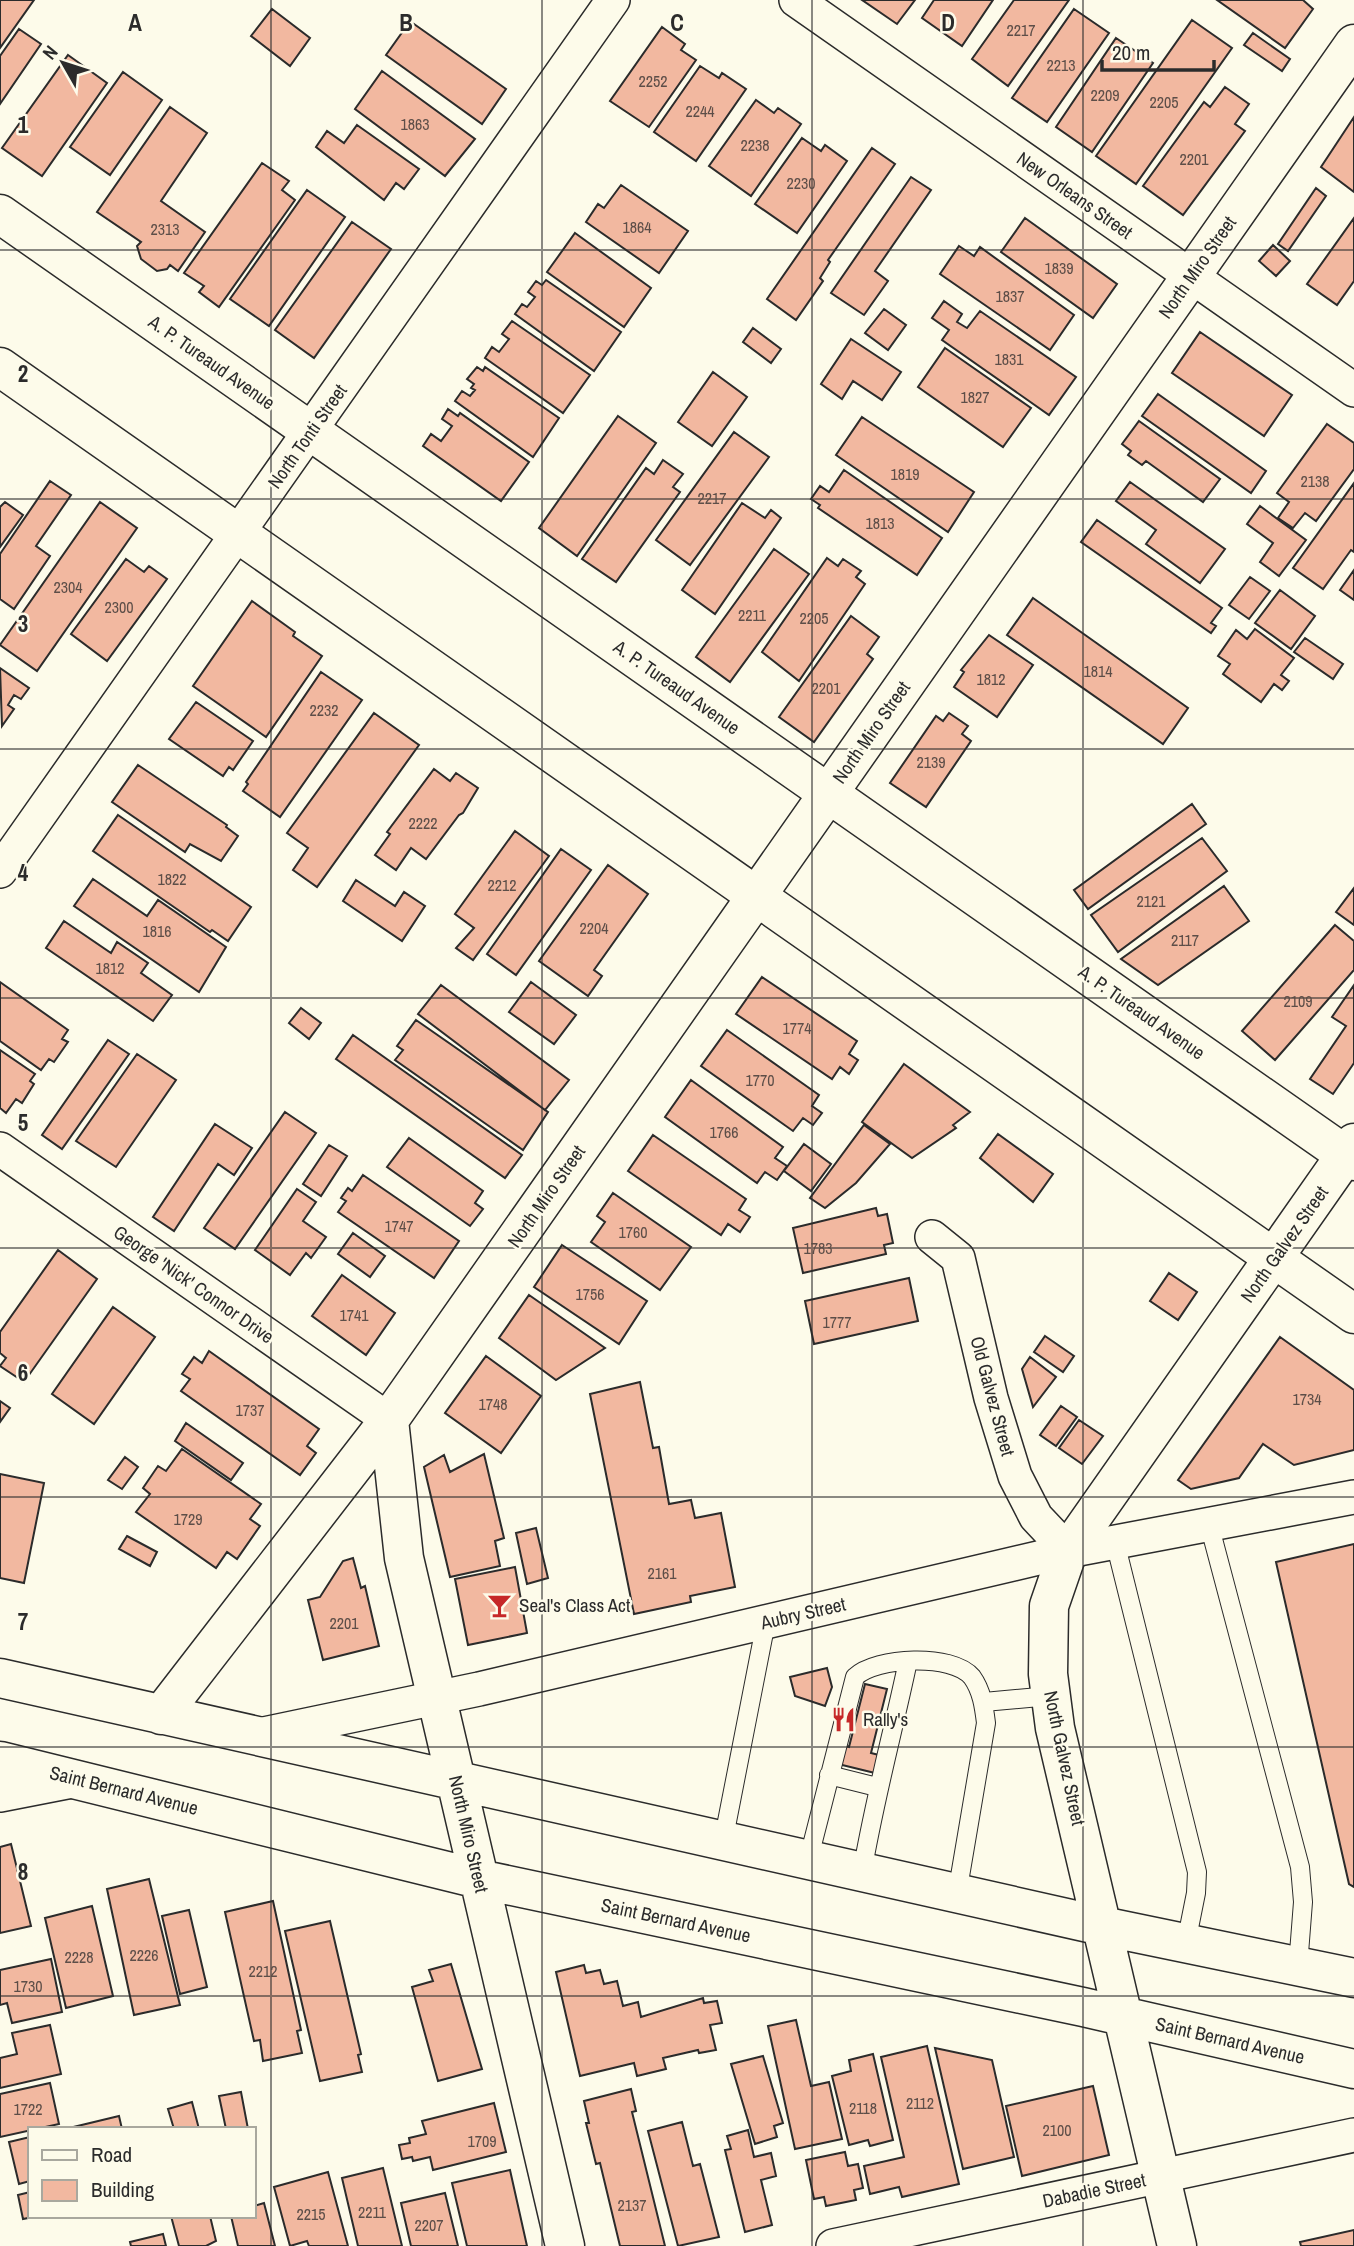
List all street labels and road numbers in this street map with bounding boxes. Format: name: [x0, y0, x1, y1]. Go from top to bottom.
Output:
street label: New Orleans Street: [1012, 145, 1139, 245]
street label: North Miro Street: [1152, 210, 1242, 323]
street label: A. P. Tureaud Avenue: [143, 308, 280, 415]
street label: North Tonti Street: [261, 378, 353, 493]
street label: A. P. Tureaud Avenue: [608, 633, 745, 740]
street label: North Miro Street: [826, 675, 916, 788]
street label: A. P. Tureaud Avenue: [1073, 958, 1210, 1065]
street label: North Miro Street: [501, 1139, 591, 1252]
street label: North Galvez Street: [1234, 1180, 1334, 1307]
street label: George 'Nick' Connor Drive: [109, 1219, 279, 1349]
street label: Old Galvez Street: [965, 1333, 1022, 1459]
street label: Aubry Street: [757, 1590, 849, 1636]
street label: North Galvez Street: [1038, 1688, 1092, 1828]
street label: Saint Bernard Avenue: [47, 1759, 201, 1821]
street label: North Miro Street: [443, 1773, 495, 1896]
street label: Saint Bernard Avenue: [599, 1891, 753, 1949]
street label: Saint Bernard Avenue: [1153, 2010, 1307, 2070]
street label: Dabadie Street: [1040, 2166, 1149, 2214]

